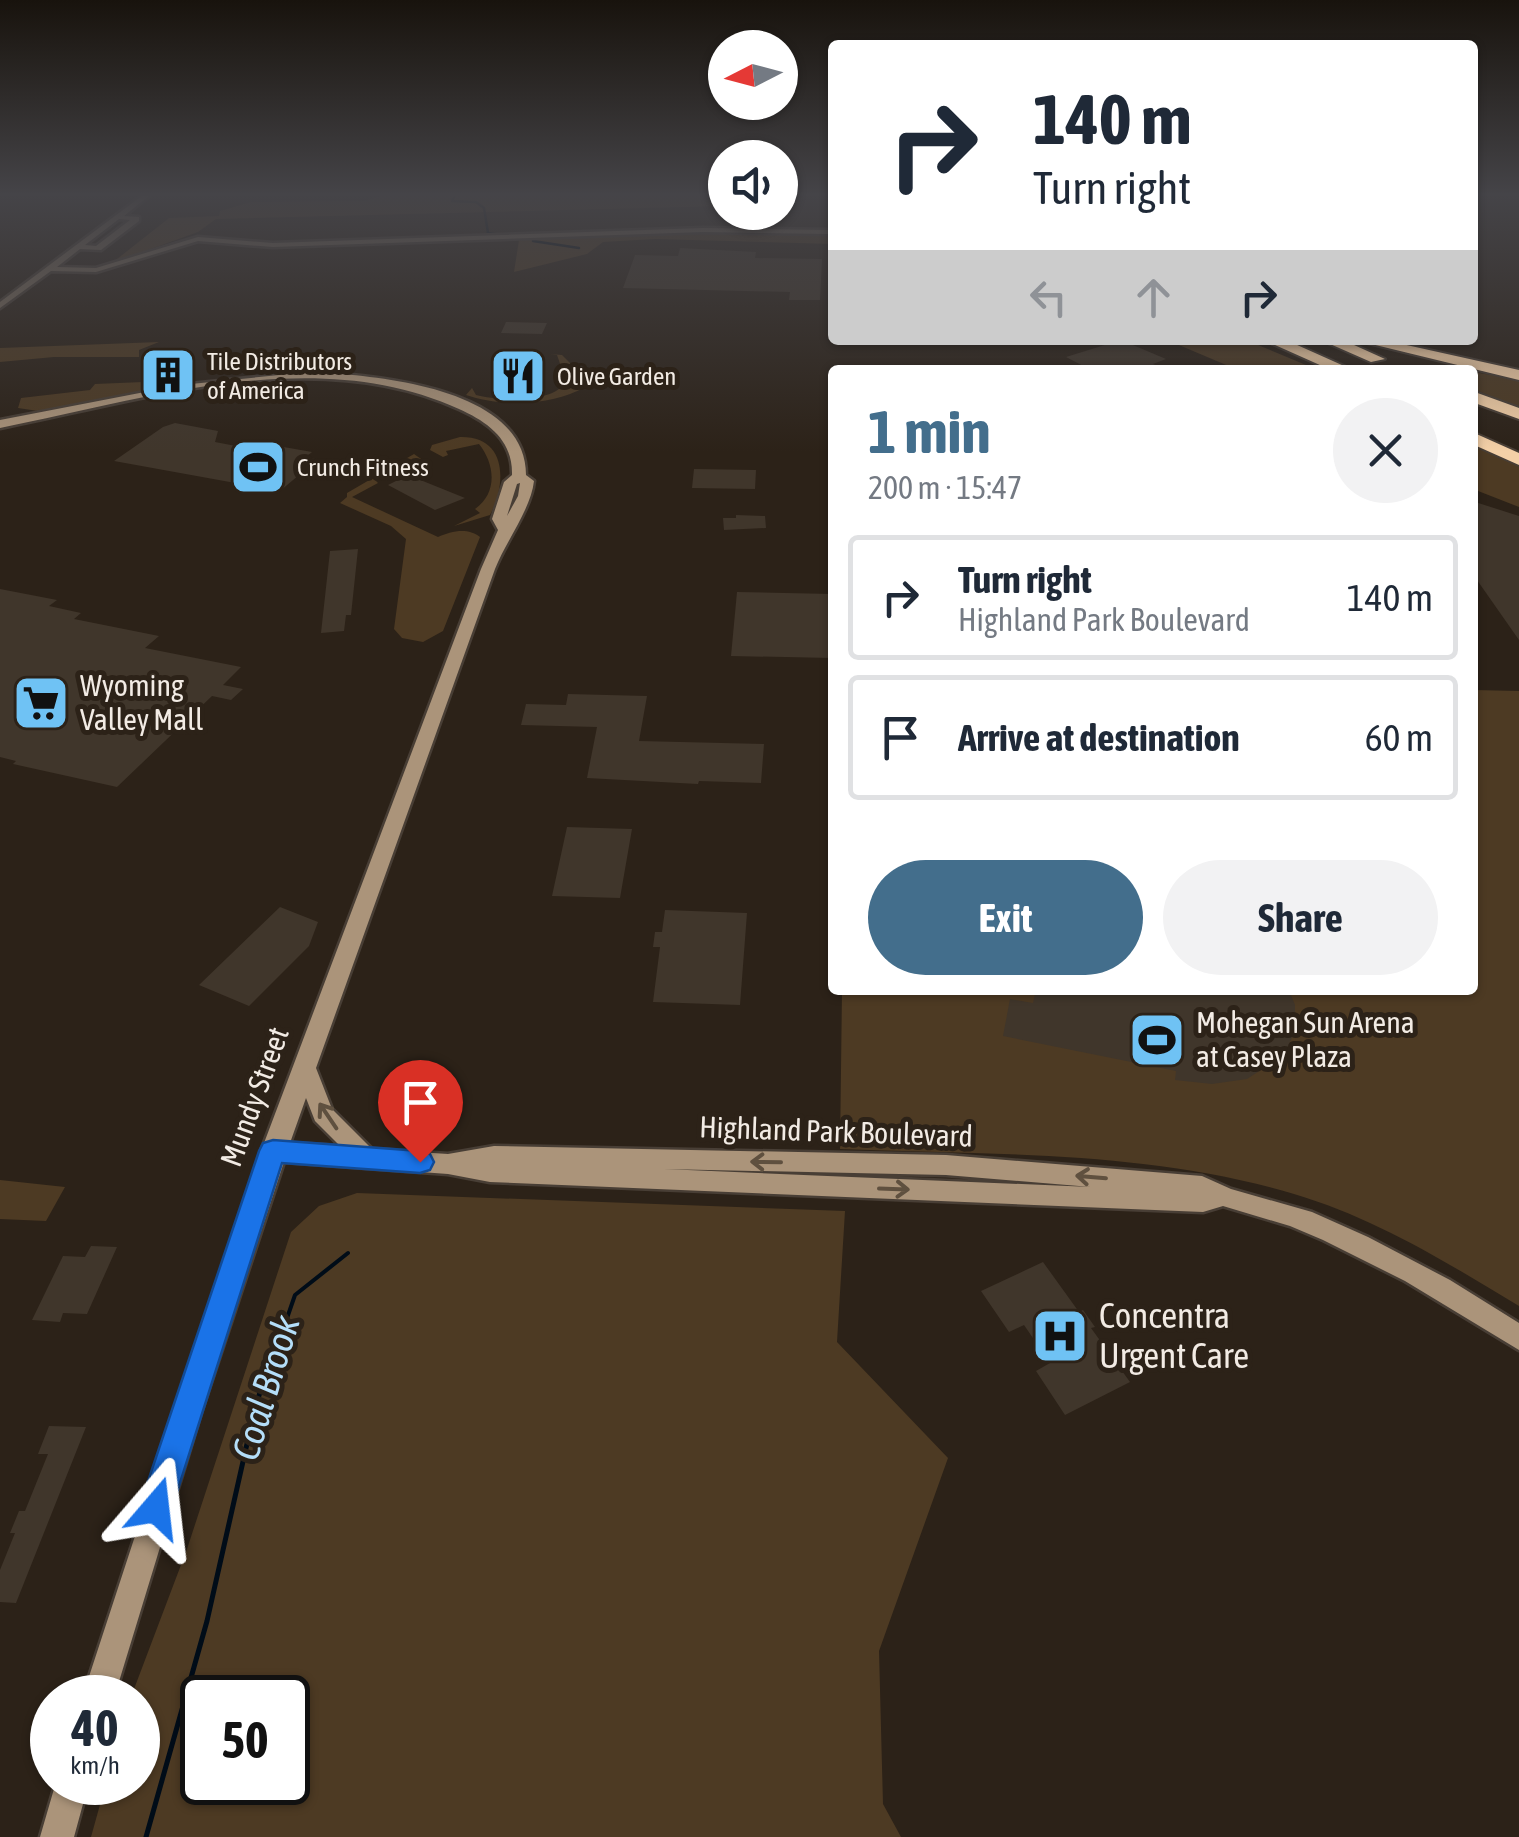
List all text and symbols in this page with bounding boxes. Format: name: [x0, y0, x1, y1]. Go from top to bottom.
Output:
north arrow: [708, 30, 798, 120]
map controls: [708, 30, 798, 230]
text: 140 m: [1033, 79, 1192, 159]
icon: right: [868, 80, 998, 210]
button: sound: [708, 140, 798, 230]
text: Turn right: [1033, 162, 1191, 214]
icon: left: [1021, 270, 1076, 325]
icon: ahead: [1126, 270, 1181, 325]
icon: right: [1231, 270, 1286, 325]
building icon: Tile Distributors of America: [138, 345, 198, 405]
restaurant icon: Olive Garden: [488, 346, 548, 406]
place label: Tile Distributors of America: [207, 347, 352, 404]
place label: Olive Garden: [557, 362, 676, 390]
text: 1 min: [868, 397, 991, 466]
button: close: [1333, 398, 1438, 503]
sports icon: Crunch Fitness: [228, 437, 288, 497]
place label: Crunch Fitness: [297, 453, 429, 481]
text: 200 m · 15:47: [868, 469, 1022, 506]
text: Turn right: [958, 558, 1092, 601]
icon: right: [873, 570, 928, 625]
text: 140 m: [1347, 576, 1433, 619]
text: Highland Park Boulevard: [958, 601, 1250, 638]
place label: Wyoming Valley Mall: [80, 668, 203, 736]
supermarket icon: Wyoming Valley Mall: [11, 673, 71, 733]
icon: arrive: [873, 710, 928, 765]
text: Arrive at destination: [958, 716, 1240, 759]
text: 60 m: [1365, 716, 1433, 759]
button: Exit: [868, 860, 1143, 975]
button: Share: [1163, 860, 1438, 975]
place label: Mohegan Sun Arena at Casey Plaza: [1196, 1005, 1415, 1073]
sports icon: Mohegan Sun Arena at Casey Plaza: [1127, 1010, 1187, 1070]
street label: Mundy Street: [213, 1022, 295, 1171]
pin: [378, 1060, 463, 1163]
icon: arrive: [393, 1075, 448, 1130]
one-way arrow: [318, 1103, 339, 1130]
street label: Highland Park Boulevard: [699, 1109, 973, 1153]
one-way arrow: [751, 1152, 783, 1171]
one-way arrow: [1075, 1167, 1107, 1186]
one-way arrow: [878, 1180, 910, 1199]
place label: Concentra Urgent Care: [1099, 1295, 1249, 1375]
hospital icon: Concentra Urgent Care: [1030, 1306, 1090, 1366]
water label: Coal Brook: [223, 1309, 308, 1465]
position arrow: [104, 1456, 208, 1560]
speed limit sign: 50: [180, 1675, 310, 1805]
text: 40: [71, 1699, 118, 1757]
text: km/h: [70, 1751, 120, 1779]

